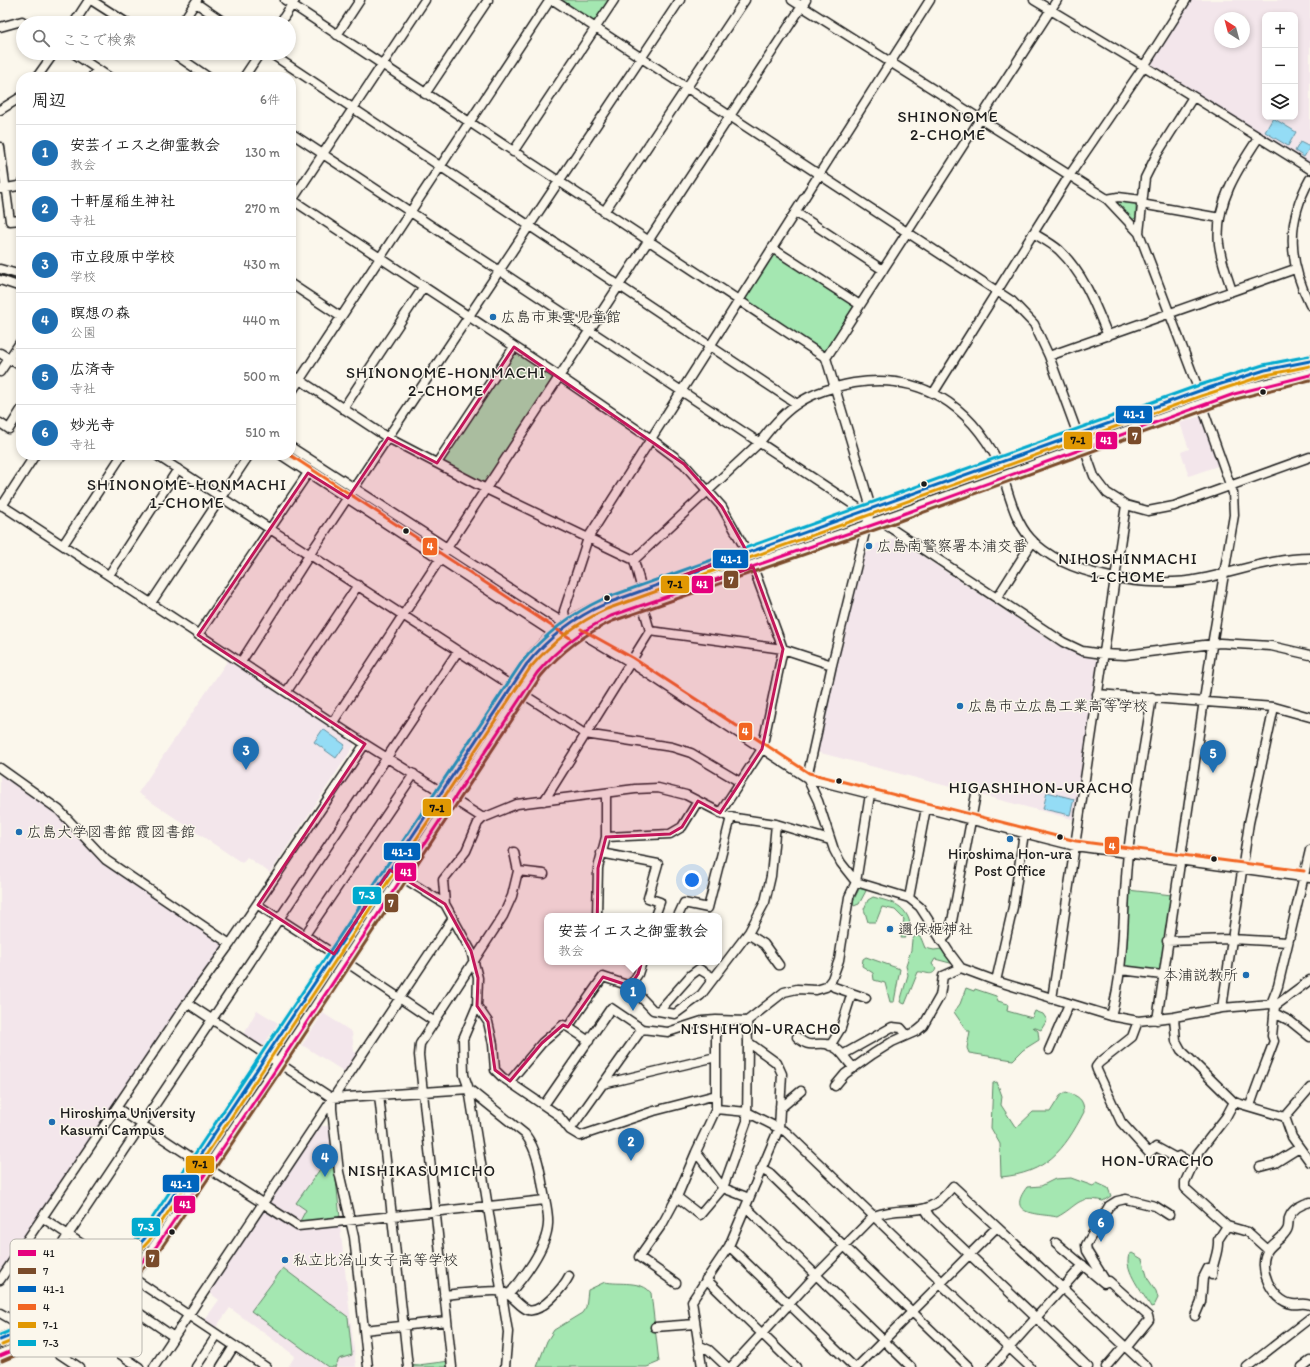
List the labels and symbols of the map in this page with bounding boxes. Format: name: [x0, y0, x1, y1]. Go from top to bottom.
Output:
north arrow: [1214, 12, 1250, 48]
district label: SHINONOME 2-CHOME: [897, 107, 999, 144]
place label: 広島市東雲児童館: [501, 308, 621, 326]
marker: 広島市東雲児童館: [488, 312, 498, 322]
district label: SHINONOME-HONMACHI 2-CHOME: [346, 363, 546, 400]
unlabelled marker: [1258, 387, 1268, 397]
line badge: 41-1: [1115, 405, 1153, 424]
text: 41-1: [1123, 408, 1146, 421]
line badge: 7: [1127, 426, 1142, 445]
text: 7: [1131, 430, 1138, 443]
line badge: 7-1: [1063, 431, 1093, 450]
line badge: 41: [1095, 431, 1118, 450]
text: 7-1: [1070, 434, 1086, 447]
text: 41: [1100, 434, 1113, 447]
district label: SHINONOME-HONMACHI 1-CHOME: [87, 475, 287, 512]
unlabelled marker: [919, 479, 929, 489]
unlabelled marker: [401, 526, 411, 536]
line badge: 4: [422, 537, 438, 556]
place label: 広島南警察署本浦交番: [877, 537, 1027, 555]
text: 4: [427, 540, 434, 553]
marker: 広島南警察署本浦交番: [864, 541, 874, 551]
line badge: 41-1: [712, 549, 749, 569]
district label: NIHOSHINMACHI 1-CHOME: [1058, 549, 1198, 586]
text: 41-1: [720, 553, 743, 566]
line badge: 7: [723, 570, 739, 589]
text: 7: [727, 574, 734, 587]
line badge: 7-1: [660, 575, 690, 594]
line badge: 41: [691, 575, 714, 594]
text: 7-1: [667, 578, 683, 591]
text: 41: [696, 578, 709, 591]
unlabelled marker: [602, 593, 612, 603]
place label: 広島市立広島工業高等学校: [968, 697, 1148, 715]
marker: 広島市立広島工業高等学校: [955, 701, 965, 711]
line badge: 4: [738, 722, 753, 741]
text: 4: [742, 725, 749, 738]
pin: 3: [233, 737, 259, 770]
pin: 5: [1200, 740, 1226, 773]
unlabelled marker: [834, 776, 844, 786]
district label: HIGASHIHON-URACHO: [949, 778, 1133, 797]
line badge: 7-1: [422, 798, 452, 817]
text: 7-1: [429, 802, 445, 815]
place label: 広島大学図書館 霞図書館: [27, 823, 195, 841]
marker: 広島大学図書館 霞図書館: [14, 827, 24, 837]
unlabelled marker: [1055, 832, 1065, 842]
marker: Hiroshima Hon-ura Post Office: [1005, 834, 1015, 844]
line badge: 4: [1104, 836, 1120, 855]
text: 4: [1109, 840, 1116, 853]
line badge: 41-1: [383, 842, 421, 861]
place label: Hiroshima Hon-ura Post Office: [948, 845, 1072, 880]
text: 41-1: [391, 846, 414, 859]
unlabelled marker: [1209, 854, 1219, 864]
line badge: 41: [394, 862, 417, 882]
text: 41: [400, 866, 413, 879]
your location: [682, 870, 702, 890]
line badge: 7-3: [352, 886, 382, 905]
text: 7-3: [358, 889, 375, 902]
line badge: 7: [384, 893, 399, 913]
text: 7: [387, 897, 394, 910]
place label: 邇保姫神社: [898, 920, 973, 938]
marker: 邇保姫神社: [885, 924, 895, 934]
place label: 本浦説教所: [1163, 966, 1238, 984]
marker: 本浦説教所: [1241, 970, 1251, 980]
pin: 1: [620, 978, 646, 1011]
district label: NISHIHON-URACHO: [680, 1019, 842, 1038]
place label: Hiroshima University Kasumi Campus: [60, 1104, 195, 1139]
marker: Hiroshima University Kasumi Campus: [47, 1117, 57, 1127]
pin: 2: [618, 1128, 644, 1161]
pin: 4: [312, 1144, 338, 1177]
district label: HON-URACHO: [1101, 1151, 1215, 1170]
line badge: 7-1: [185, 1155, 215, 1174]
text: 7-1: [192, 1158, 208, 1171]
district label: NISHIKASUMICHO: [348, 1161, 496, 1180]
line badge: 41-1: [162, 1174, 200, 1193]
text: 41-1: [170, 1178, 193, 1191]
line badge: 41: [173, 1195, 196, 1214]
text: 41: [179, 1198, 192, 1211]
pin: 6: [1088, 1209, 1114, 1242]
line badge: 7-3: [131, 1217, 161, 1237]
text: 7-3: [137, 1221, 154, 1234]
unlabelled marker: [167, 1227, 177, 1237]
legend: [10, 1239, 142, 1357]
text: 41: [43, 1247, 55, 1260]
line badge: 7: [145, 1249, 160, 1268]
place label: 私立比治山女子高等学校: [293, 1251, 458, 1269]
text: 7: [148, 1252, 155, 1265]
marker: 私立比治山女子高等学校: [280, 1255, 290, 1265]
text: 7: [43, 1265, 49, 1278]
text: 41-1: [43, 1283, 64, 1296]
text: 4: [43, 1301, 50, 1314]
text: 7-1: [43, 1319, 58, 1332]
text: 7-3: [43, 1337, 59, 1350]

